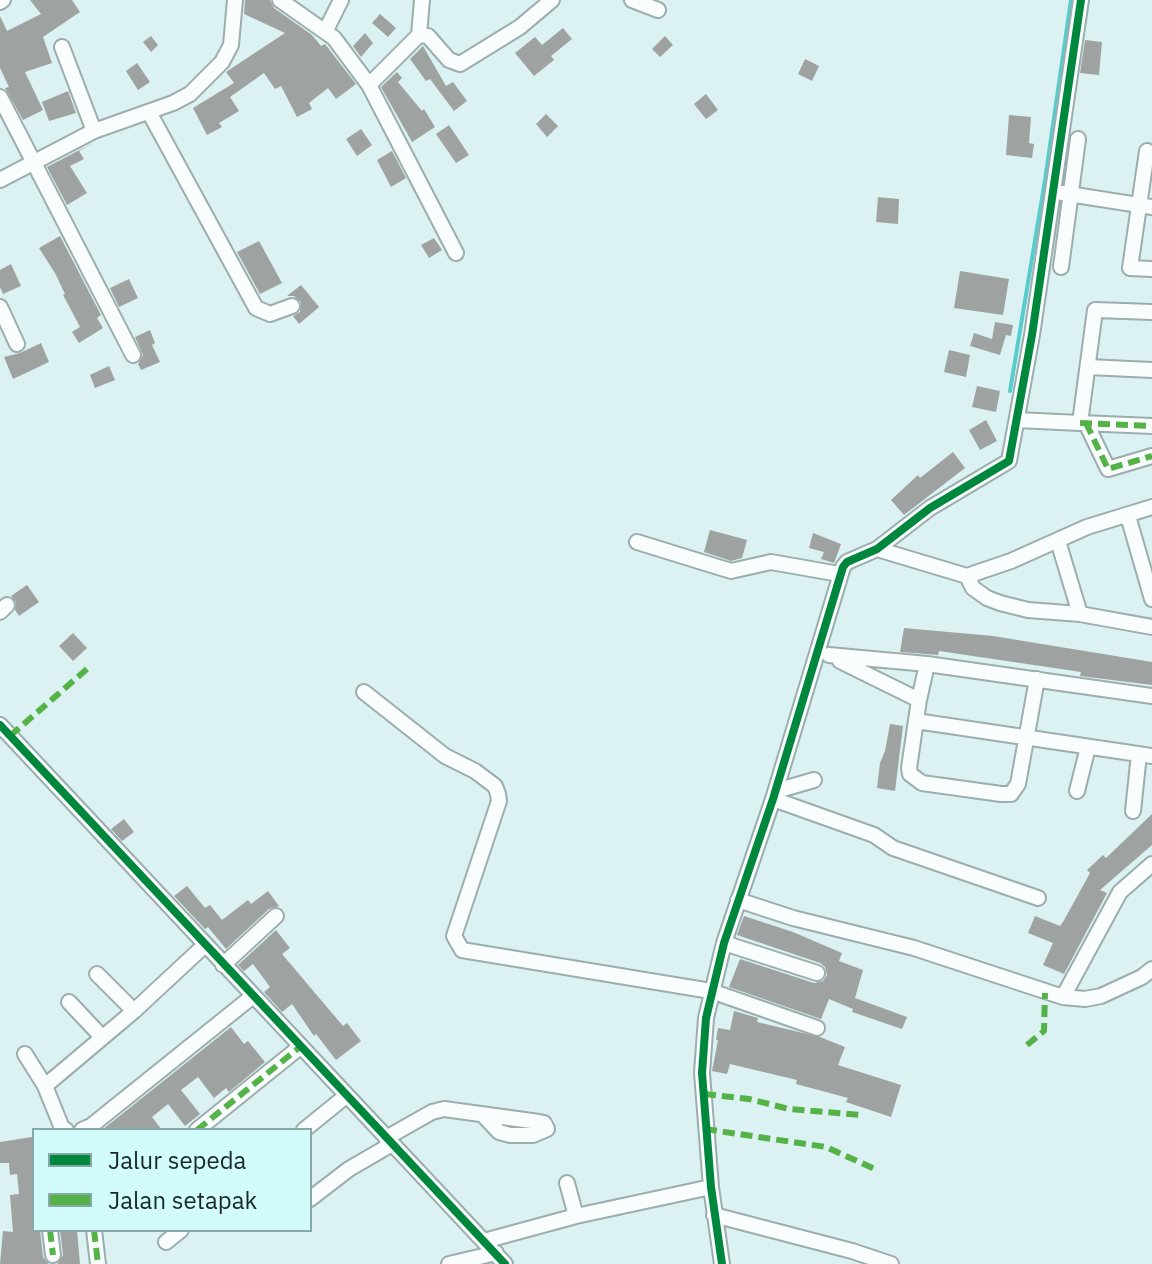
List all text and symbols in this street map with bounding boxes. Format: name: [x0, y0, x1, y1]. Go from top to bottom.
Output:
legend: [32, 1128, 312, 1232]
text: Jalur sepeda: [108, 1144, 246, 1176]
text: Jalan setapak: [108, 1184, 257, 1216]

